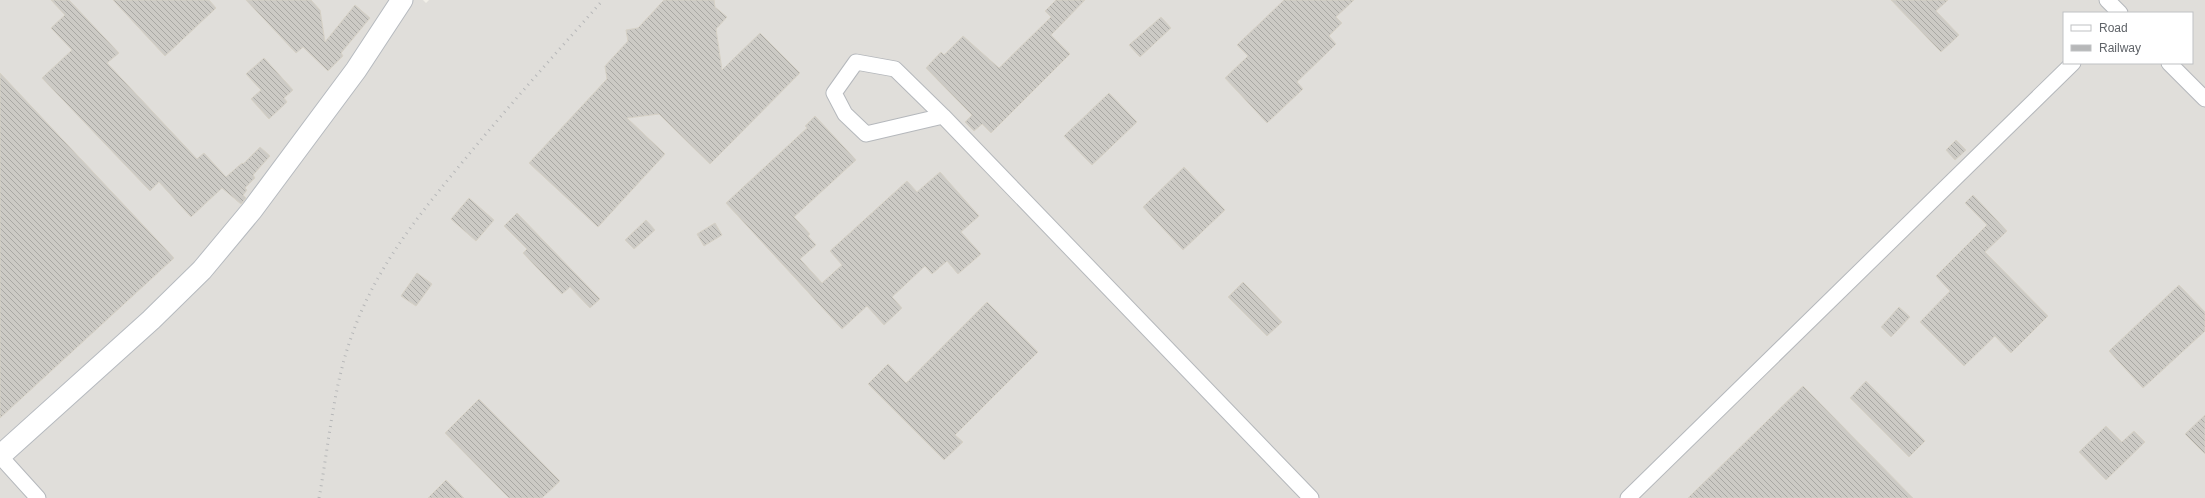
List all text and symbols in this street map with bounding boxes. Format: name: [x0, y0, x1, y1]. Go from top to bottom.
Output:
legend: [2063, 12, 2193, 64]
text: Road: [2099, 21, 2128, 35]
text: Railway: [2099, 41, 2141, 55]

